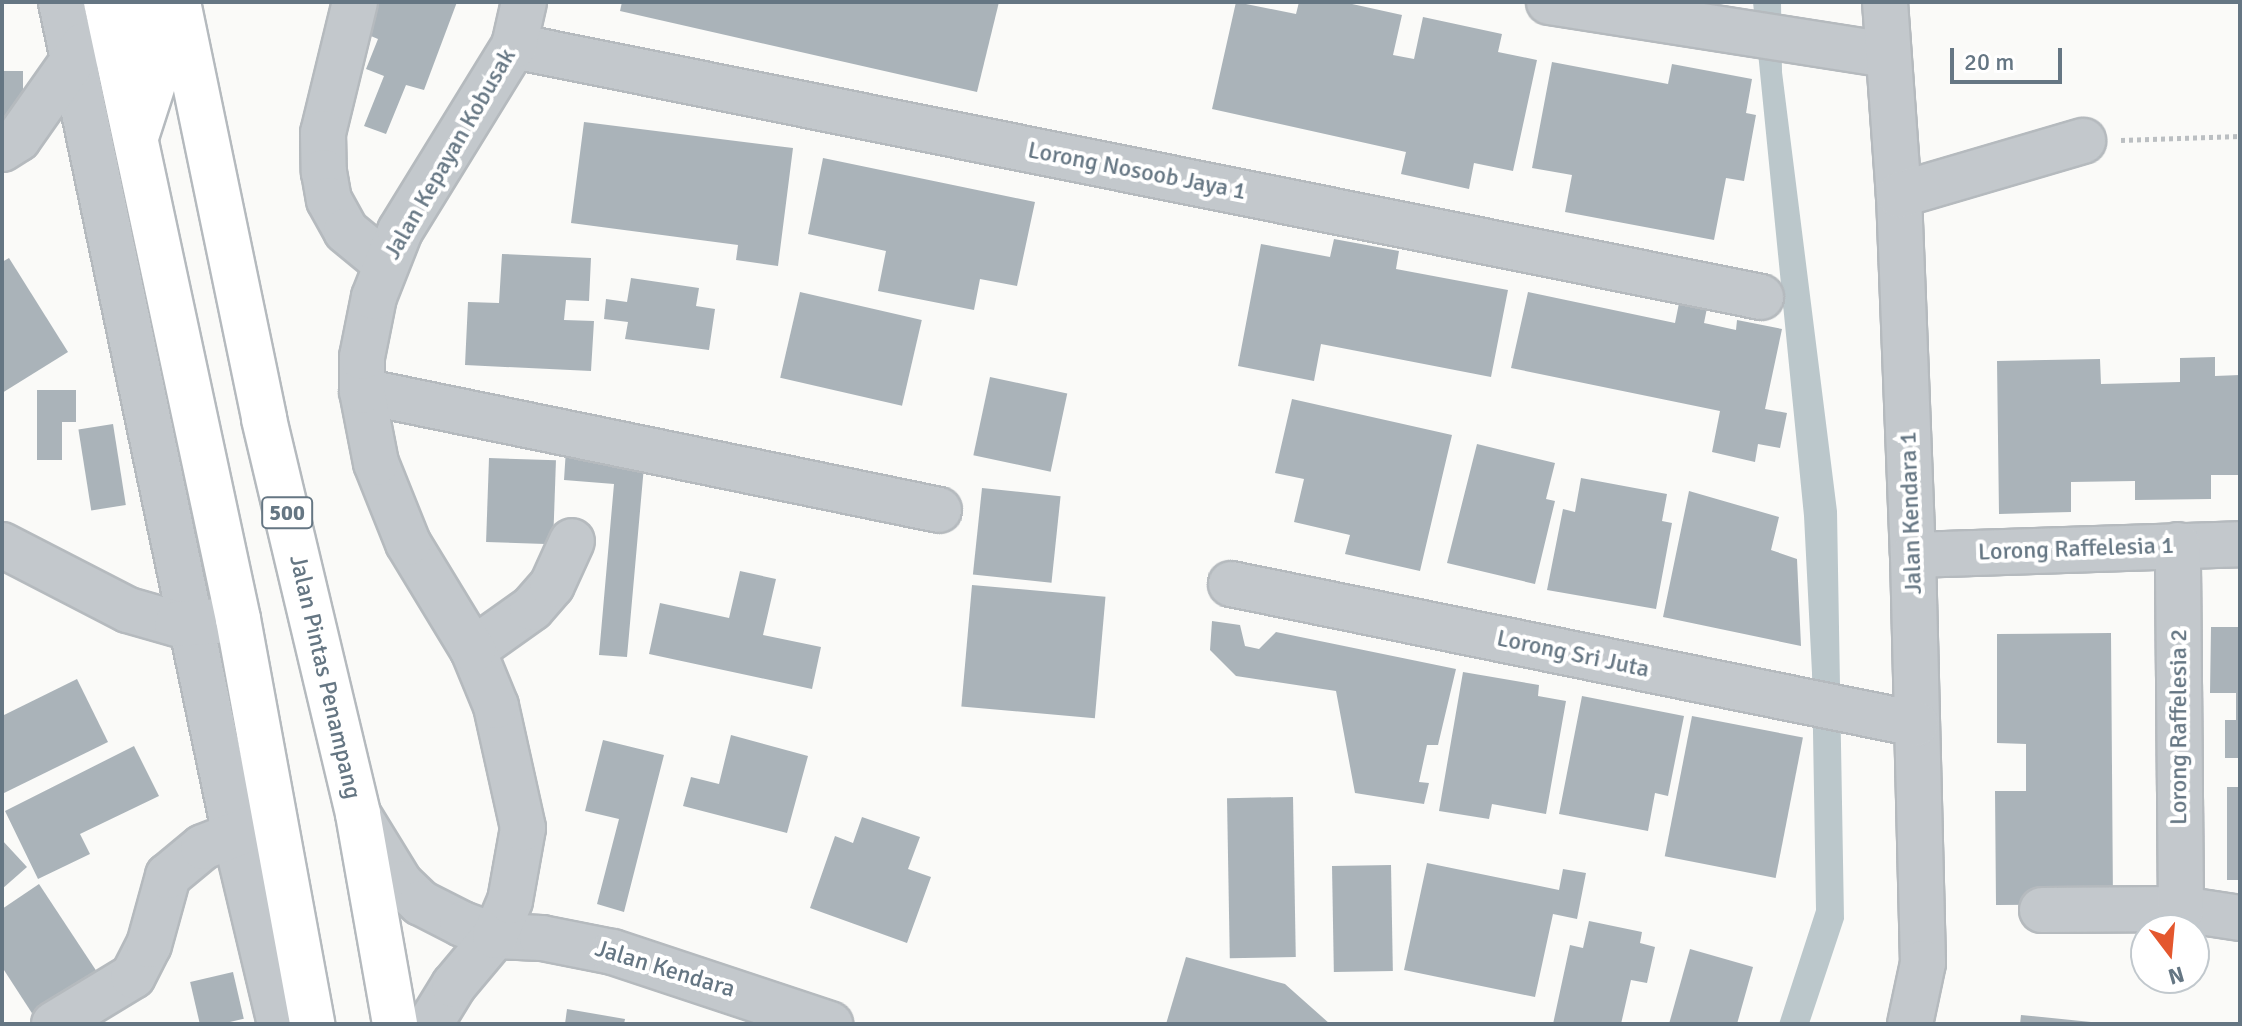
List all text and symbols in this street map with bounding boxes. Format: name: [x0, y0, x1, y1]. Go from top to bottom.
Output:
scale bar: [1954, 32, 2066, 82]
street label: Jalan Kepayan Kobusak: [378, 43, 522, 265]
text: 20 m: [1964, 47, 2014, 77]
street label: Lorong Nosoob Jaya 1: [1025, 136, 1249, 206]
street label: Jalan Kendara 1: [1894, 431, 1928, 595]
road number: 500: [261, 495, 313, 531]
street label: Lorong Raffelesia 1: [1977, 531, 2175, 567]
street label: Jalan Pintas Penampang: [283, 552, 367, 802]
street label: Lorong Sri Juta: [1494, 624, 1652, 684]
street label: Lorong Raffelesia 2: [2165, 629, 2193, 825]
north arrow: [2130, 914, 2210, 994]
street label: Jalan Kendara: [592, 934, 738, 1004]
text: N: [2165, 961, 2187, 991]

